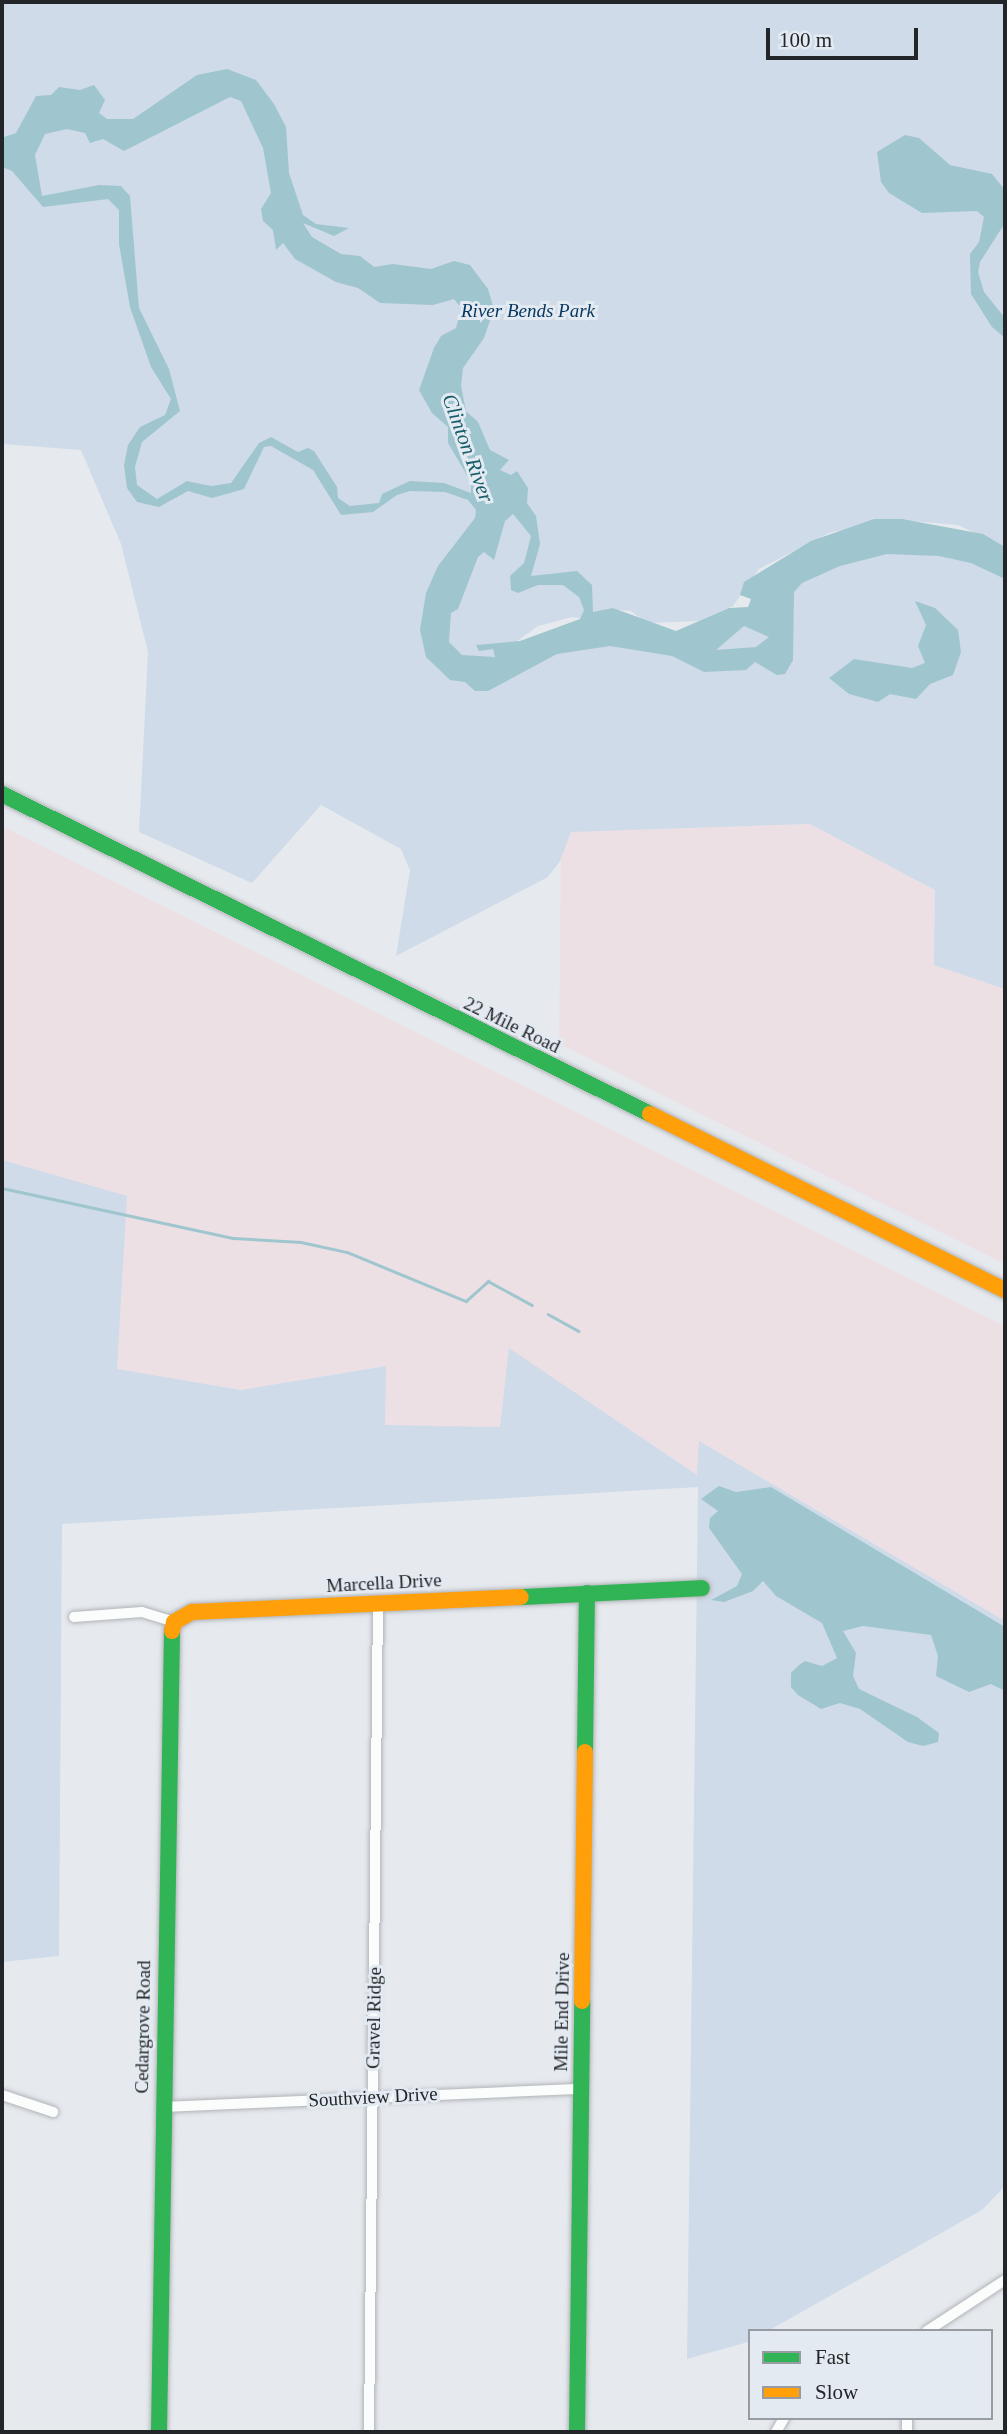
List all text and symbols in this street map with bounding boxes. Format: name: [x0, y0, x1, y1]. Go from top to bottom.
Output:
scale bar: [769, 14, 921, 58]
text: 100 m: [779, 28, 832, 52]
park label: River Bends Park: [461, 300, 595, 322]
water label: Clinton River: [437, 390, 499, 506]
street label: 22 Mile Road: [460, 992, 564, 1058]
street label: Marcella Drive: [326, 1569, 442, 1597]
street label: Mile End Drive: [550, 1952, 574, 2072]
street label: Cedargrove Road: [130, 1960, 156, 2094]
street label: Gravel Ridge: [362, 1967, 386, 2069]
street label: Southview Drive: [308, 2082, 438, 2112]
legend: [748, 2329, 993, 2420]
text: Fast: [815, 2345, 850, 2369]
text: Slow: [815, 2380, 858, 2404]

